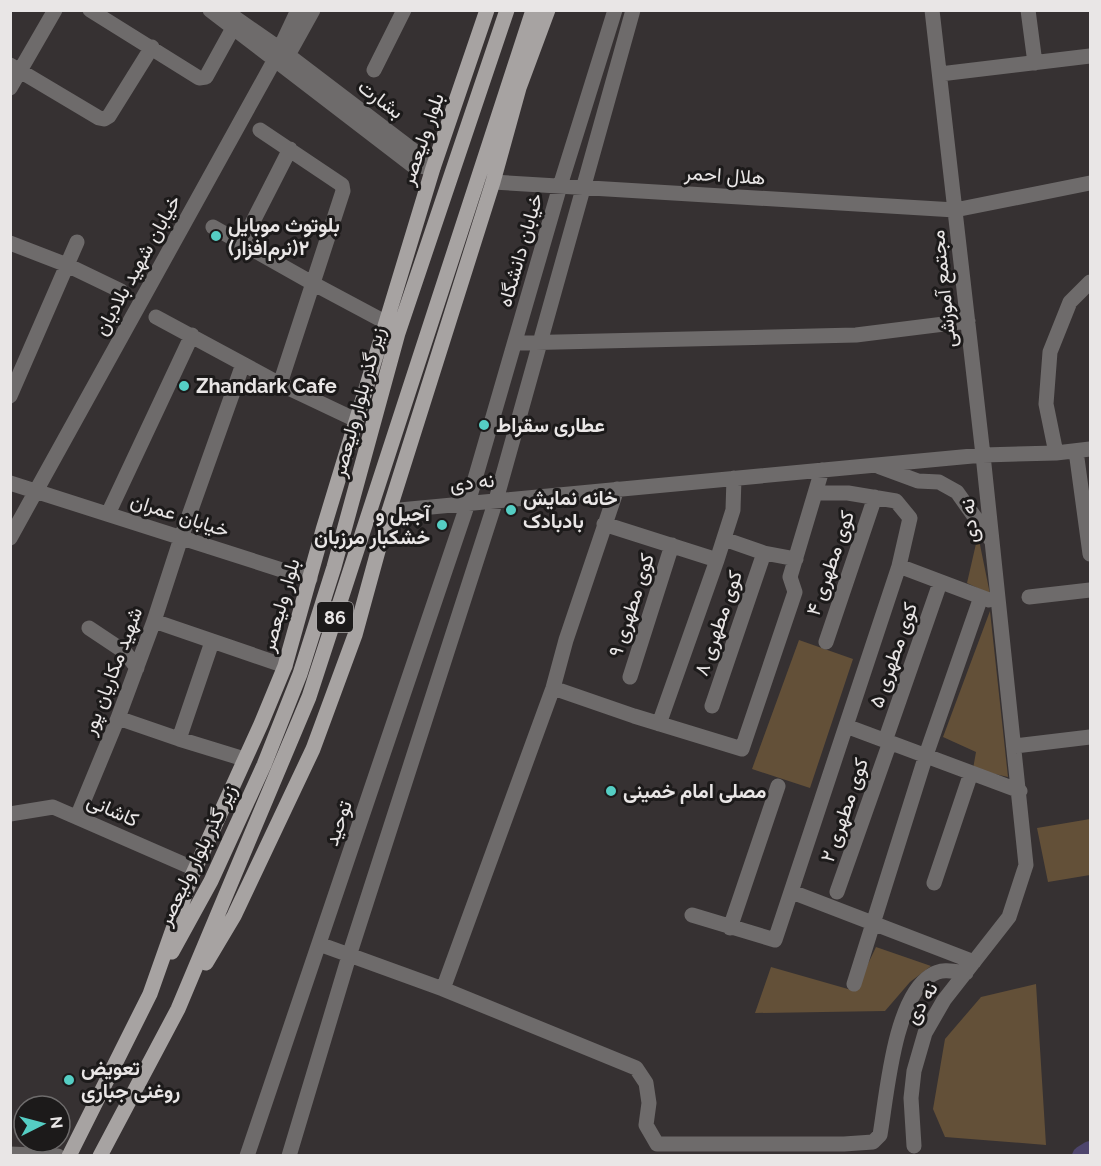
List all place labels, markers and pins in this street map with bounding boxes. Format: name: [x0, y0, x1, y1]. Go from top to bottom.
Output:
place label: بلوتوث موبایل (نرم‌افزار)۲: [228, 213, 340, 261]
marker: بلوتوث موبایل (نرم‌افزار)۲: [209, 229, 223, 243]
place label: Zhandark Cafe: [196, 374, 337, 398]
marker: Zhandark Cafe: [177, 379, 191, 393]
place label: عطاری سقراط: [496, 413, 605, 438]
marker: عطاری سقراط: [477, 418, 491, 432]
place label: خانه نمایش بادبادک: [523, 486, 618, 533]
place label: آجیل و خشکبار مرزبان: [314, 502, 432, 550]
marker: خانه نمایش بادبادک: [504, 503, 518, 517]
marker: آجیل و خشکبار مرزبان: [435, 518, 449, 532]
place label: مصلی امام خمینی: [623, 779, 766, 804]
marker: مصلی امام خمینی: [604, 784, 618, 798]
place label: تعویض روغنی جباری: [81, 1056, 180, 1104]
marker: تعویض روغنی جباری: [62, 1073, 76, 1087]

